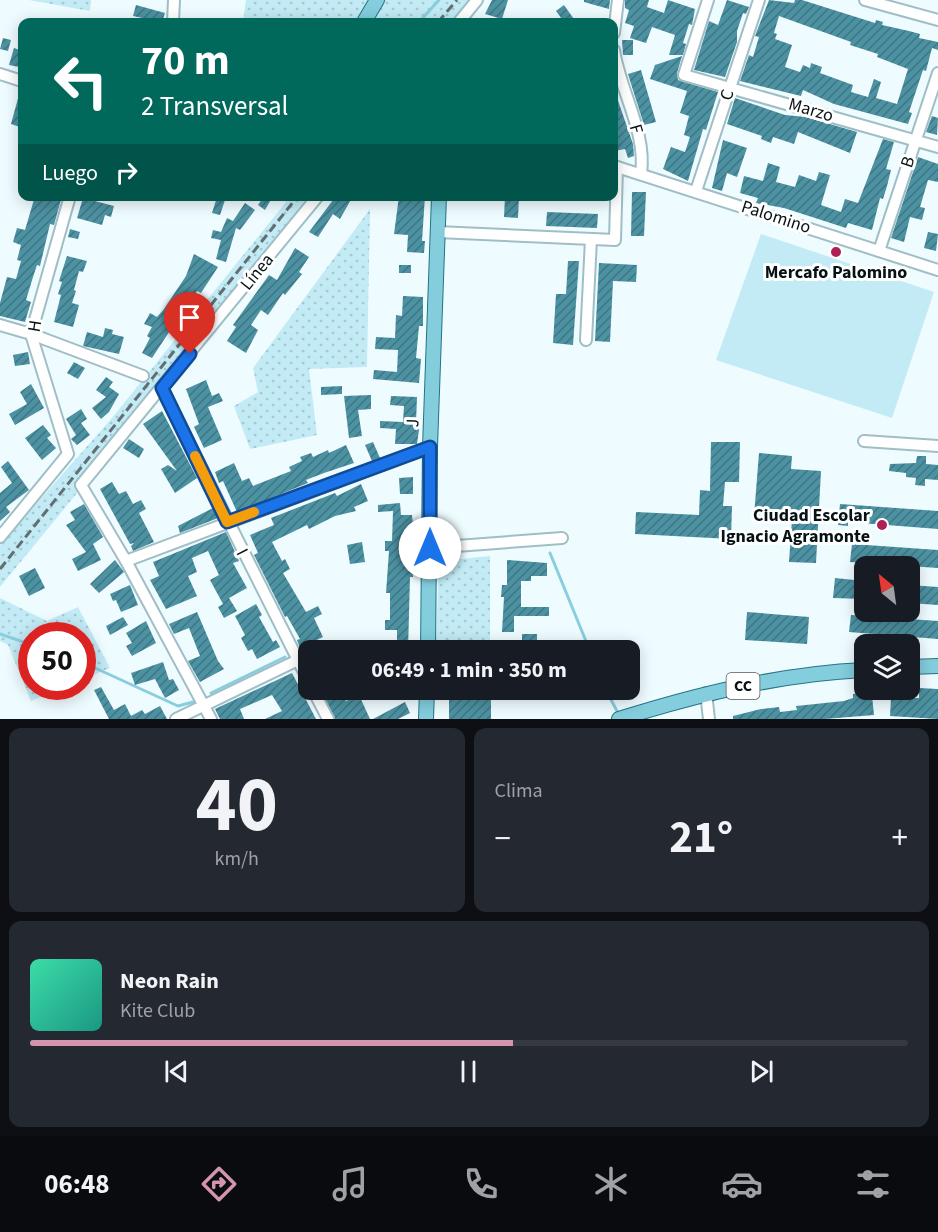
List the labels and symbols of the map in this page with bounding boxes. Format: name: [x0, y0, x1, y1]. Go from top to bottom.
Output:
street label: C: [714, 86, 740, 104]
street label: Marzo: [786, 92, 836, 128]
street label: F: [623, 121, 649, 137]
street label: B: [894, 153, 922, 171]
street label: Palomino: [738, 194, 814, 240]
marker: Mercafo Palomino: [829, 245, 843, 259]
street label: Línea: [234, 248, 280, 296]
place label: Mercafo Palomino: [765, 260, 907, 285]
pin: [164, 292, 215, 354]
street label: H: [22, 318, 48, 334]
street label: J: [400, 418, 426, 428]
place label: Ciudad Escolar Ignacio Agramonte: [721, 503, 871, 549]
position arrow: [398, 516, 462, 580]
marker: Ciudad Escolar Ignacio Agramonte: [875, 518, 889, 532]
street label: I: [230, 544, 254, 560]
north arrow: [854, 556, 920, 622]
speed limit sign: 50: [18, 622, 96, 700]
road number: CC: [726, 673, 760, 699]

